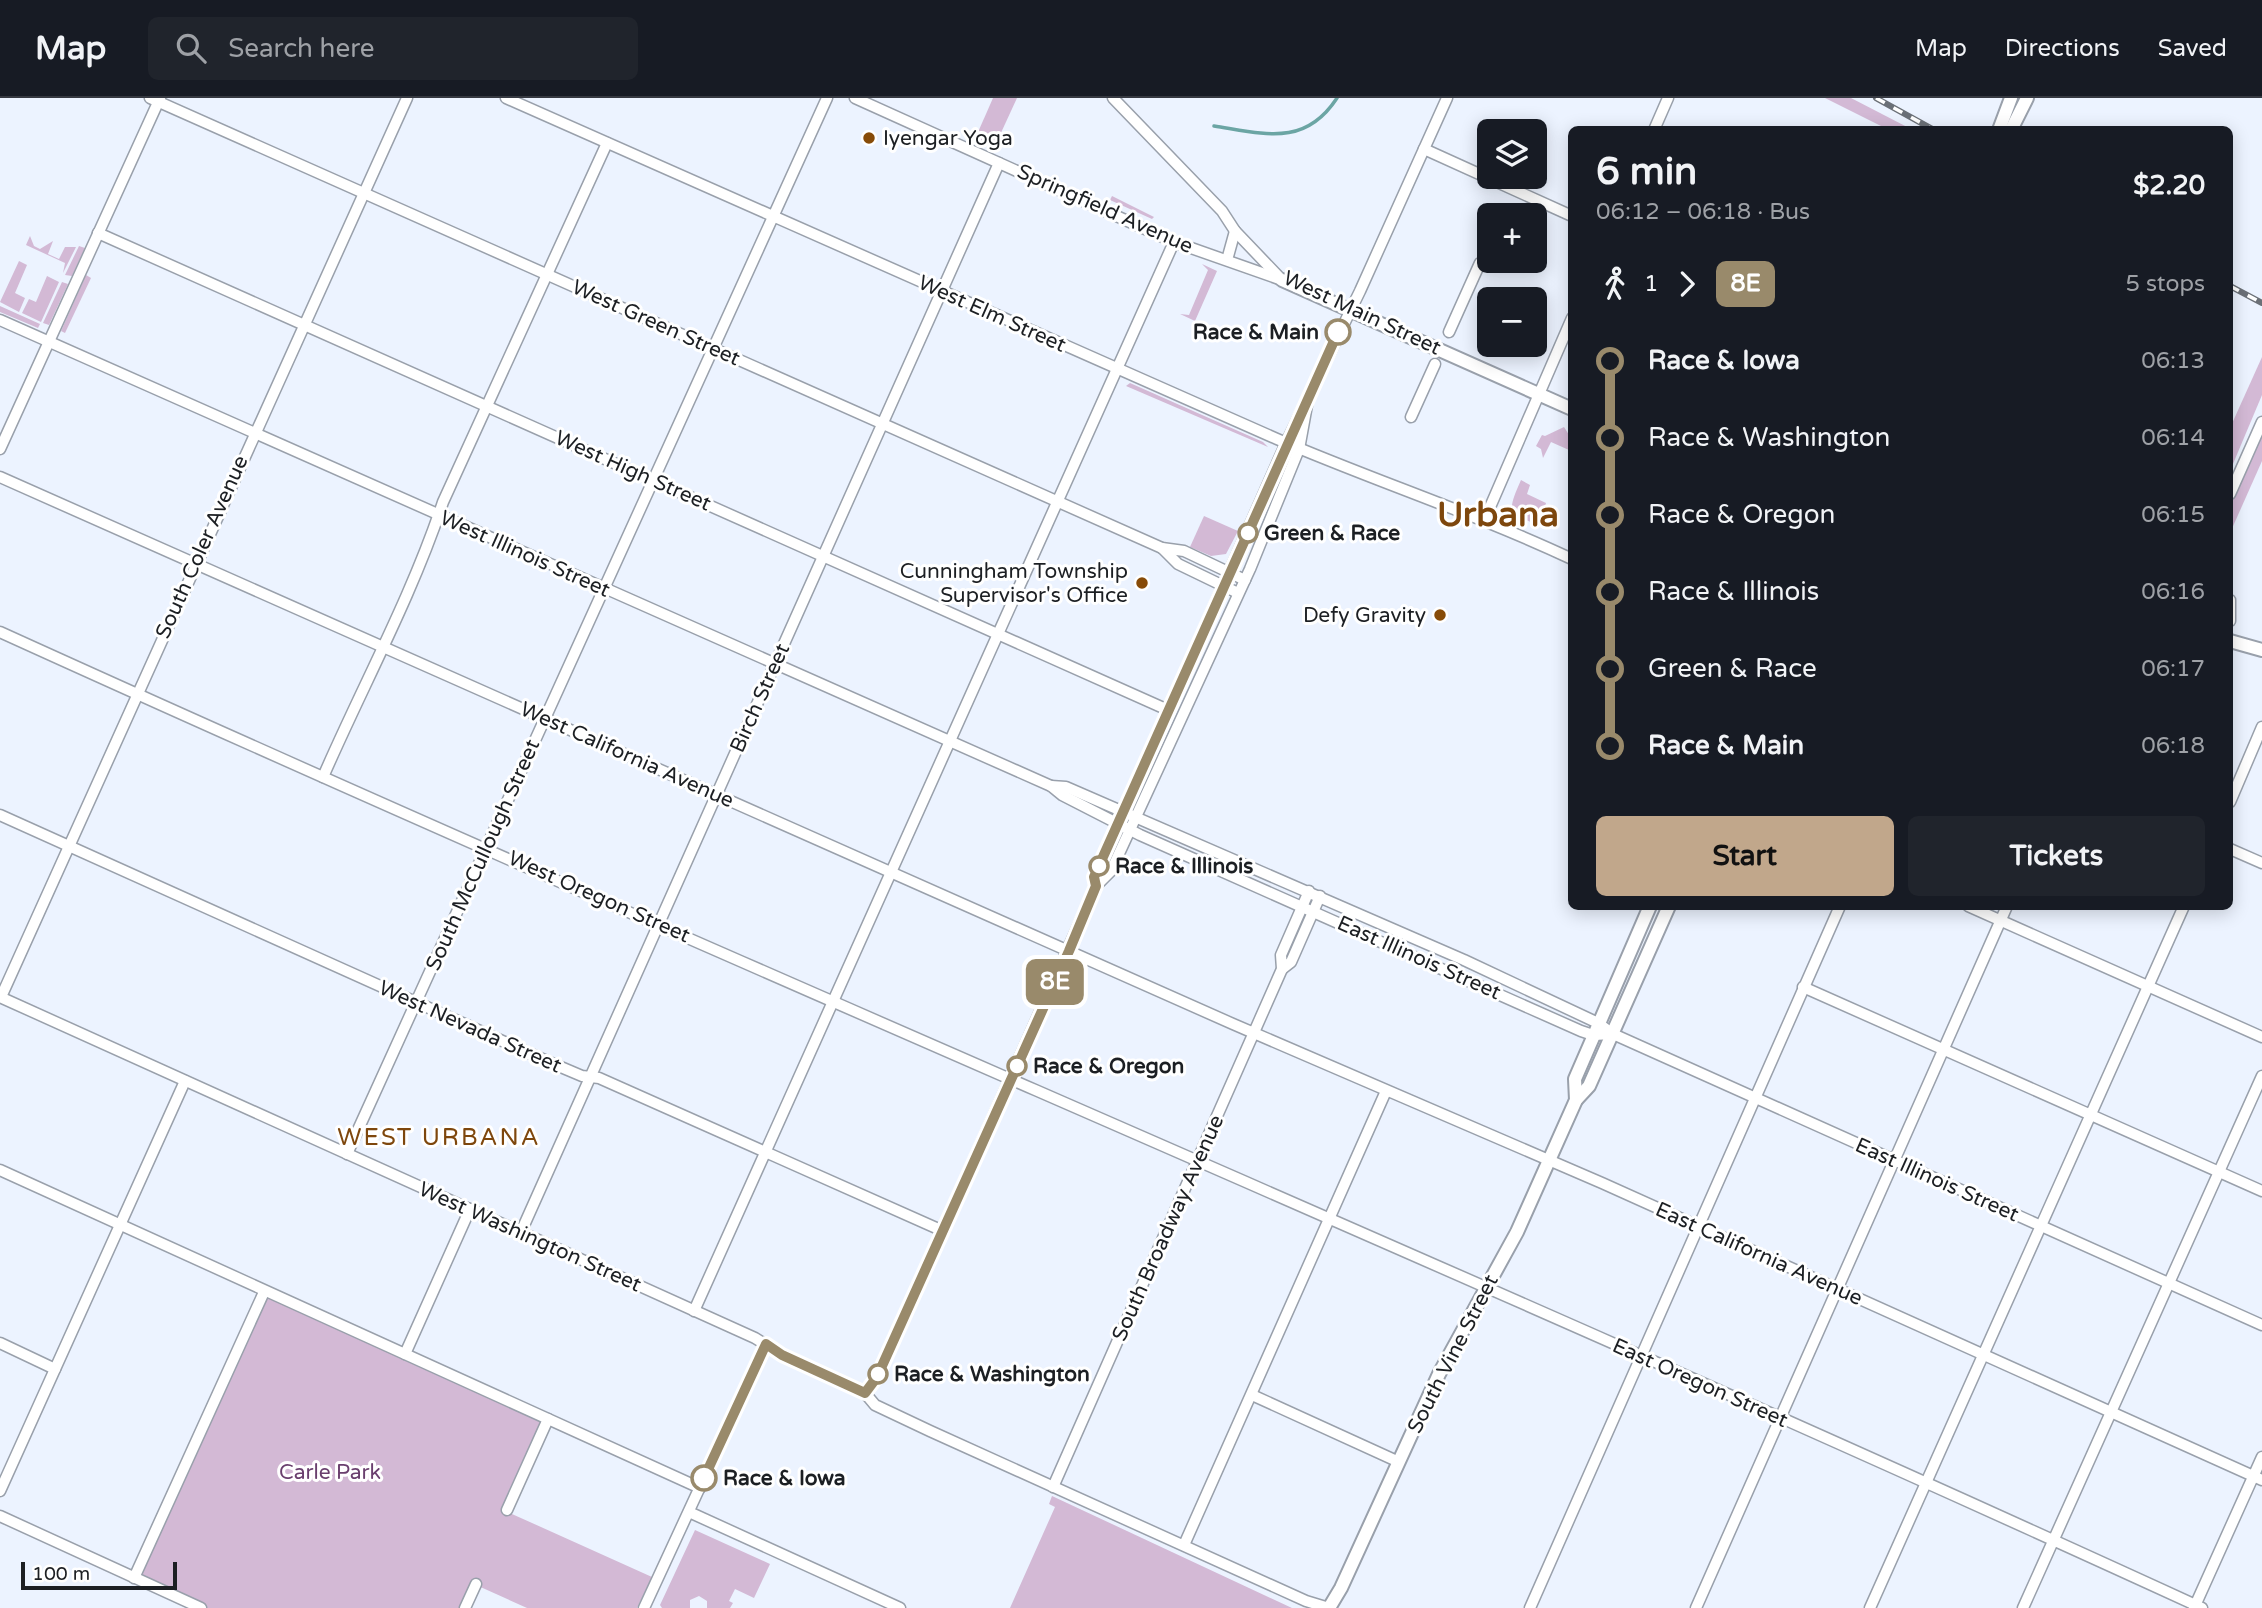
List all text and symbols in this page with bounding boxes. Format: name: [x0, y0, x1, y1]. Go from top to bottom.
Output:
search box: [148, 17, 638, 80]
text: Map: [35, 29, 106, 68]
icon: search: [172, 29, 210, 67]
text: Search here: [228, 33, 374, 64]
text: Map: [1915, 34, 1967, 63]
text: Directions: [2005, 34, 2120, 63]
text: Saved: [2158, 34, 2227, 63]
map controls: [1477, 119, 1547, 357]
button: layers: [1477, 119, 1547, 189]
place label: Iyengar Yoga: [883, 126, 1013, 151]
marker: Iyengar Yoga: [861, 130, 877, 146]
text: 6 min: [1596, 149, 1697, 195]
street label: Springfield Avenue: [1013, 159, 1197, 259]
text: $2.20: [2133, 170, 2205, 201]
text: 06:12 – 06:18 · Bus: [1596, 198, 1810, 226]
button: +: [1477, 203, 1547, 273]
street label: West Main Street: [1279, 265, 1445, 361]
icon: walk: [1596, 265, 1634, 303]
icon: forward: [1668, 265, 1706, 303]
text: 8E: [1730, 269, 1761, 298]
street label: West Elm Street: [914, 270, 1070, 358]
text: 1: [1644, 270, 1658, 298]
text: 5 stops: [2125, 270, 2205, 298]
street label: West Green Street: [568, 275, 744, 371]
button: −: [1477, 287, 1547, 357]
marker: Race & Main: [1325, 319, 1351, 345]
place label: Race & Main: [1193, 320, 1319, 345]
text: Race & Iowa: [1648, 345, 1800, 376]
text: 06:13: [2141, 347, 2205, 375]
text: Race & Washington: [1648, 422, 1890, 453]
text: 06:14: [2141, 424, 2205, 452]
street label: West High Street: [551, 425, 715, 517]
street label: South Coler Avenue: [150, 452, 254, 642]
district label: Urbana: [1437, 494, 1559, 536]
text: Race & Oregon: [1648, 499, 1835, 530]
text: 06:15: [2141, 501, 2205, 529]
street label: West Illinois Street: [436, 505, 614, 603]
place label: Green & Race: [1264, 521, 1400, 546]
marker: Green & Race: [1238, 523, 1258, 543]
place label: Cunningham Township Supervisor's Office: [900, 559, 1128, 608]
marker: Cunningham Township Supervisor's Office: [1134, 575, 1150, 591]
text: Race & Illinois: [1648, 576, 1819, 607]
text: 06:16: [2141, 578, 2205, 606]
place label: Defy Gravity: [1303, 603, 1426, 628]
marker: Defy Gravity: [1432, 607, 1448, 623]
street label: Birch Street: [725, 640, 795, 756]
text: Green & Race: [1648, 653, 1817, 684]
text: 06:17: [2141, 655, 2205, 683]
street label: West California Avenue: [516, 697, 738, 813]
text: Race & Main: [1648, 730, 1804, 761]
text: 06:18: [2141, 732, 2205, 760]
street label: South McCullough Street: [421, 736, 545, 974]
button: Start: [1596, 816, 1894, 896]
button: Tickets: [1908, 816, 2205, 896]
street label: West Oregon Street: [504, 846, 694, 948]
place label: Race & Illinois: [1115, 854, 1253, 879]
marker: Race & Illinois: [1089, 856, 1109, 876]
street label: East Illinois Street: [1333, 911, 1505, 1005]
line badge: 8E: [1024, 959, 1086, 1005]
text: 8E: [1040, 967, 1070, 996]
street label: West Nevada Street: [375, 975, 565, 1079]
place label: Race & Oregon: [1033, 1054, 1184, 1079]
marker: Race & Oregon: [1007, 1056, 1027, 1076]
street label: South Broadway Avenue: [1107, 1111, 1229, 1345]
district label: WEST URBANA: [337, 1123, 541, 1152]
street label: East Illinois Street: [1851, 1133, 2023, 1227]
street label: West Washington Street: [415, 1177, 645, 1297]
street label: East California Avenue: [1652, 1197, 1867, 1311]
street label: South Vine Street: [1402, 1271, 1504, 1437]
street label: East Oregon Street: [1608, 1333, 1792, 1433]
place label: Race & Washington: [894, 1362, 1090, 1387]
marker: Race & Washington: [868, 1364, 888, 1384]
park label: Carle Park: [279, 1460, 381, 1485]
marker: Race & Iowa: [691, 1465, 717, 1491]
place label: Race & Iowa: [723, 1466, 846, 1491]
scale bar: [21, 1559, 177, 1591]
text: 100 m: [32, 1563, 90, 1585]

